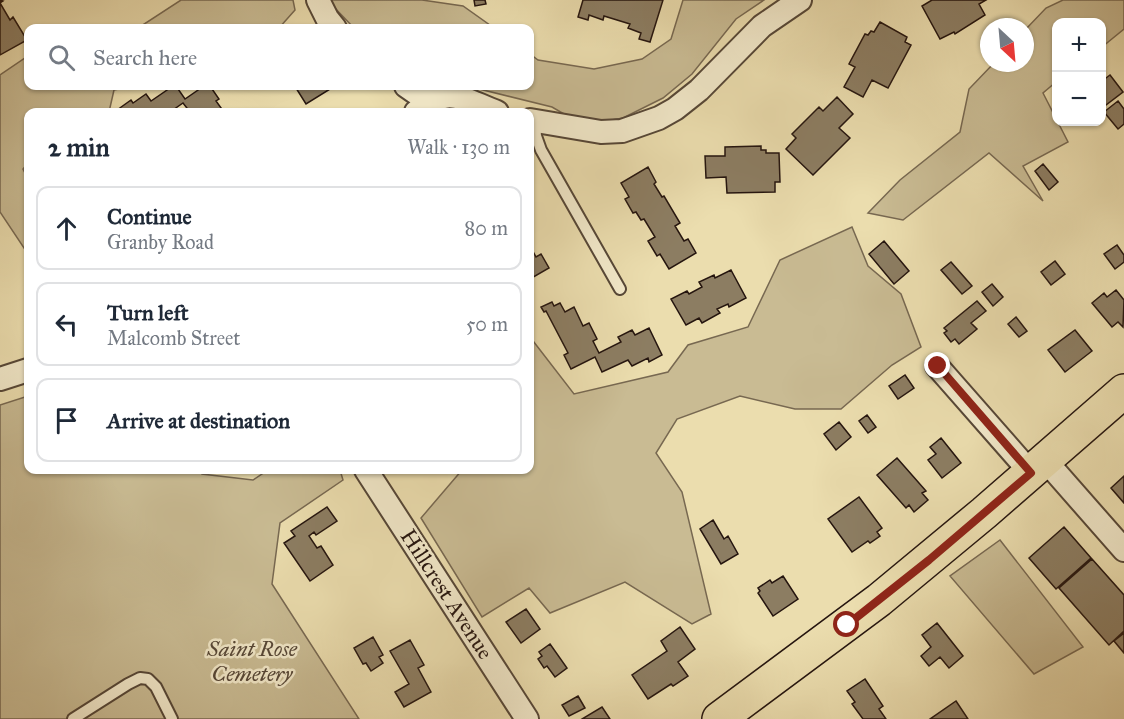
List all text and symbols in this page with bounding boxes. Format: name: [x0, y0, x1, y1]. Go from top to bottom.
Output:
north arrow: [980, 18, 1034, 72]
map controls: [1052, 18, 1106, 126]
button: +: [1052, 18, 1106, 72]
search box: [24, 24, 534, 90]
icon: search: [45, 41, 78, 74]
text: Search here: [93, 44, 197, 71]
button: −: [1052, 72, 1106, 126]
text: 2 min: [48, 131, 109, 163]
text: Walk · 130 m: [407, 135, 510, 159]
text: Continue: [107, 203, 192, 230]
icon: ahead: [50, 212, 83, 245]
text: 80 m: [465, 216, 508, 240]
text: Granby Road: [107, 230, 214, 254]
text: Turn left: [107, 299, 189, 326]
icon: left: [50, 308, 83, 341]
text: 50 m: [466, 312, 508, 336]
text: Malcomb Street: [107, 326, 240, 350]
route end: [924, 352, 950, 378]
icon: arrive: [50, 404, 83, 437]
text: Arrive at destination: [107, 407, 290, 434]
street label: Hillcrest Avenue: [395, 524, 499, 664]
route start: [833, 611, 859, 637]
park label: Saint Rose Cemetery: [206, 635, 298, 687]

